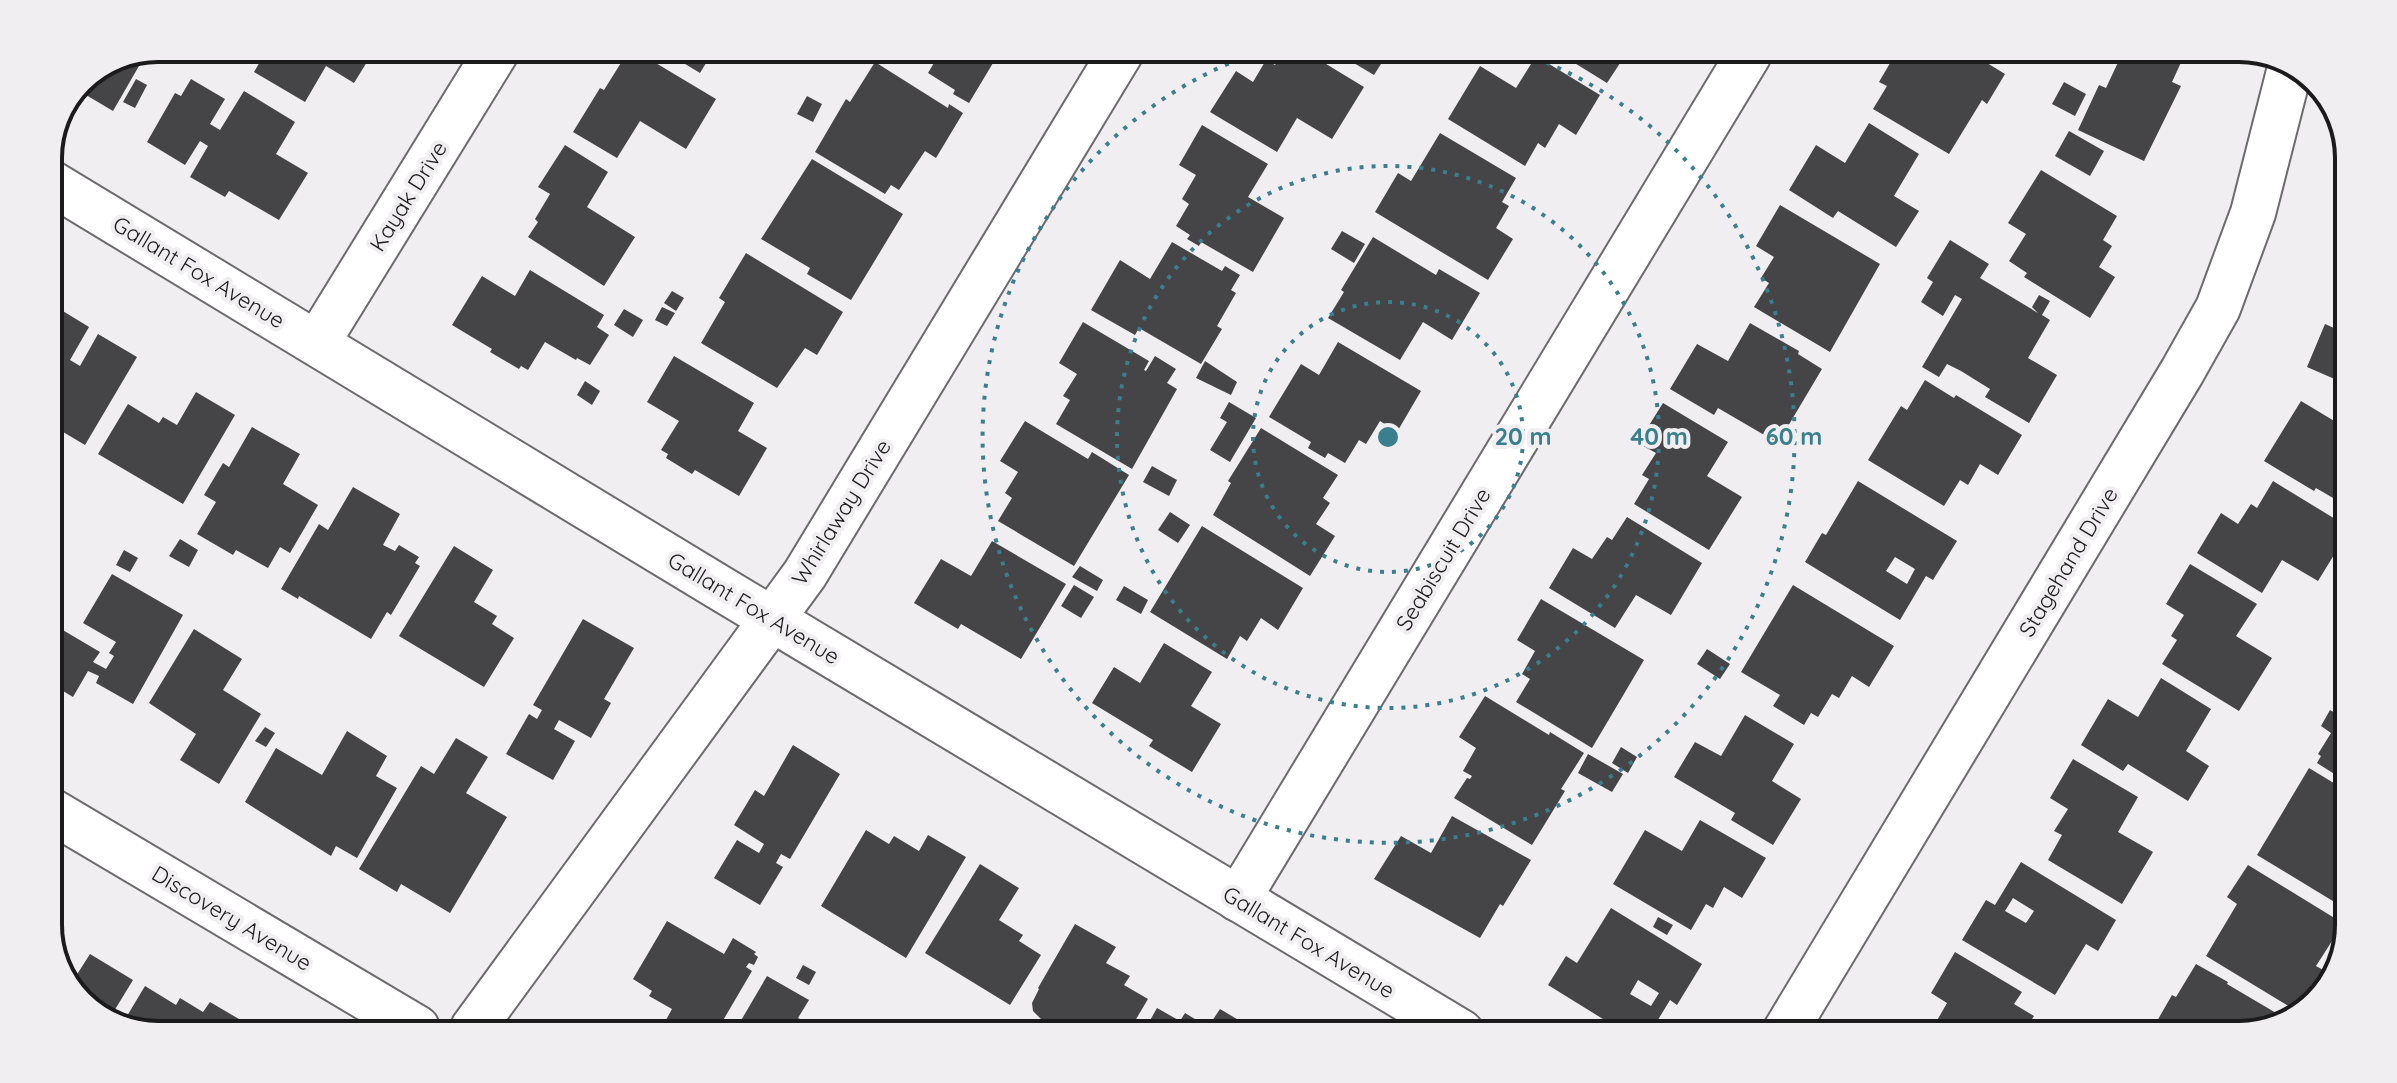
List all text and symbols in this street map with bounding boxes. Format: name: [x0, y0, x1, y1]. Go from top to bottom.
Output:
street label: Kayak Drive: [363, 136, 453, 256]
street label: Gallant Fox Avenue: [108, 210, 290, 334]
text: 20 m: [1494, 421, 1552, 451]
text: 40 m: [1630, 421, 1688, 451]
text: 60 m: [1766, 421, 1822, 451]
centre of rings: [1374, 423, 1402, 451]
street label: Whirlaway Drive: [785, 434, 897, 590]
street label: Stagehand Drive: [2012, 482, 2124, 642]
street label: Seabiscuit Drive: [1389, 483, 1497, 635]
street label: Gallant Fox Avenue: [663, 546, 845, 670]
street label: Discovery Avenue: [147, 859, 317, 977]
street label: Gallant Fox Avenue: [1218, 880, 1400, 1004]

